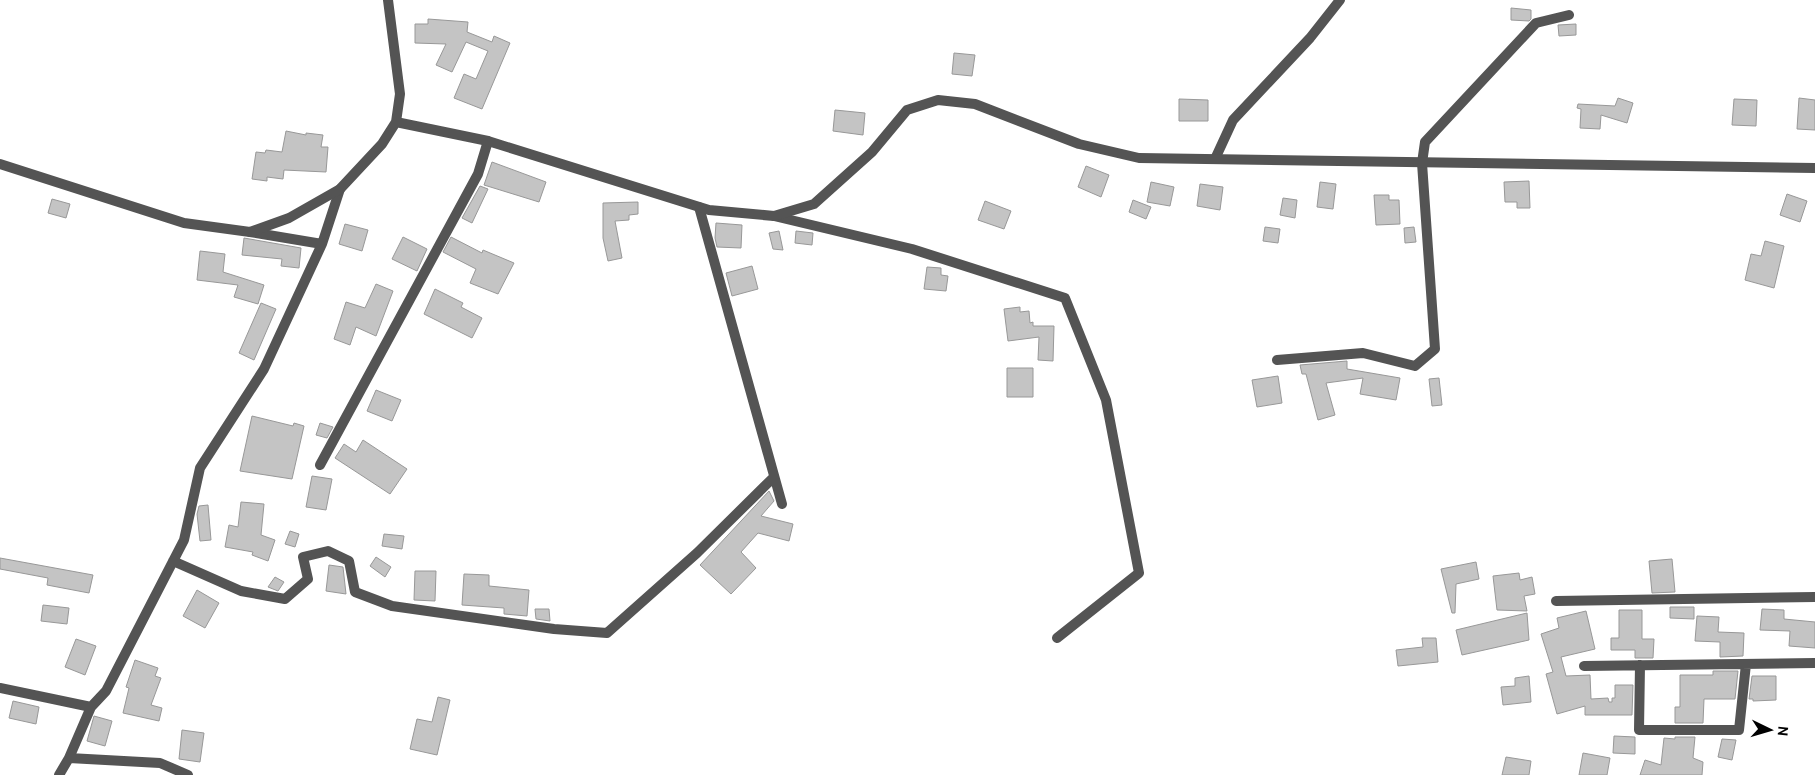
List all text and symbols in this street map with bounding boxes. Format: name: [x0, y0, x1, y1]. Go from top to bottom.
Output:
north arrow: [1745, 705, 1795, 755]
text: N: [1774, 725, 1792, 737]

